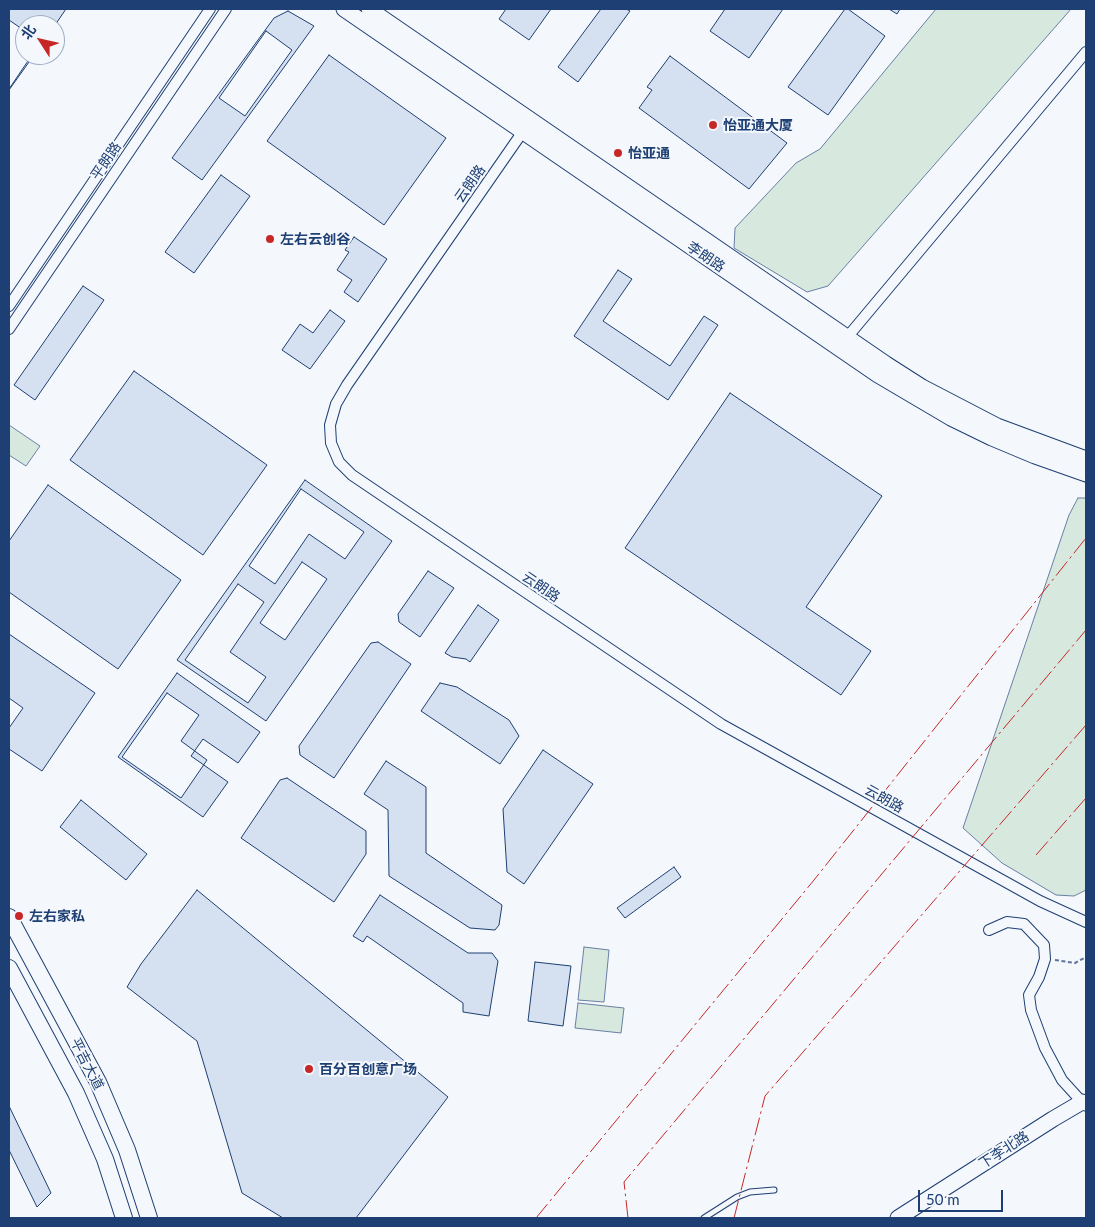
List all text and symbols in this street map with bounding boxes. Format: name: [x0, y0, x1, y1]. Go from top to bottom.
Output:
north arrow: [15, 15, 65, 65]
text: 北: [17, 21, 39, 42]
place label: 怡亚通大厦: [723, 117, 793, 133]
marker: 怡亚通大厦: [707, 119, 719, 131]
street label: 平朗路: [87, 139, 125, 183]
place label: 怡亚通: [628, 145, 670, 161]
marker: 怡亚通: [612, 147, 624, 159]
street label: 云朗路: [451, 162, 489, 206]
place label: 左右云创谷: [280, 231, 350, 247]
marker: 左右云创谷: [264, 233, 276, 245]
street label: 李朗路: [684, 238, 728, 276]
street label: 云朗路: [519, 568, 563, 606]
street label: 云朗路: [862, 781, 906, 817]
place label: 左右家私: [29, 908, 85, 924]
marker: 左右家私: [13, 910, 25, 922]
street label: 平吉大道: [67, 1035, 107, 1093]
place label: 百分百创意广场: [319, 1061, 417, 1077]
marker: 百分百创意广场: [303, 1063, 315, 1075]
street label: 下李北路: [976, 1128, 1032, 1172]
scale bar: [920, 1180, 1005, 1212]
text: 50 m: [926, 1190, 960, 1208]

